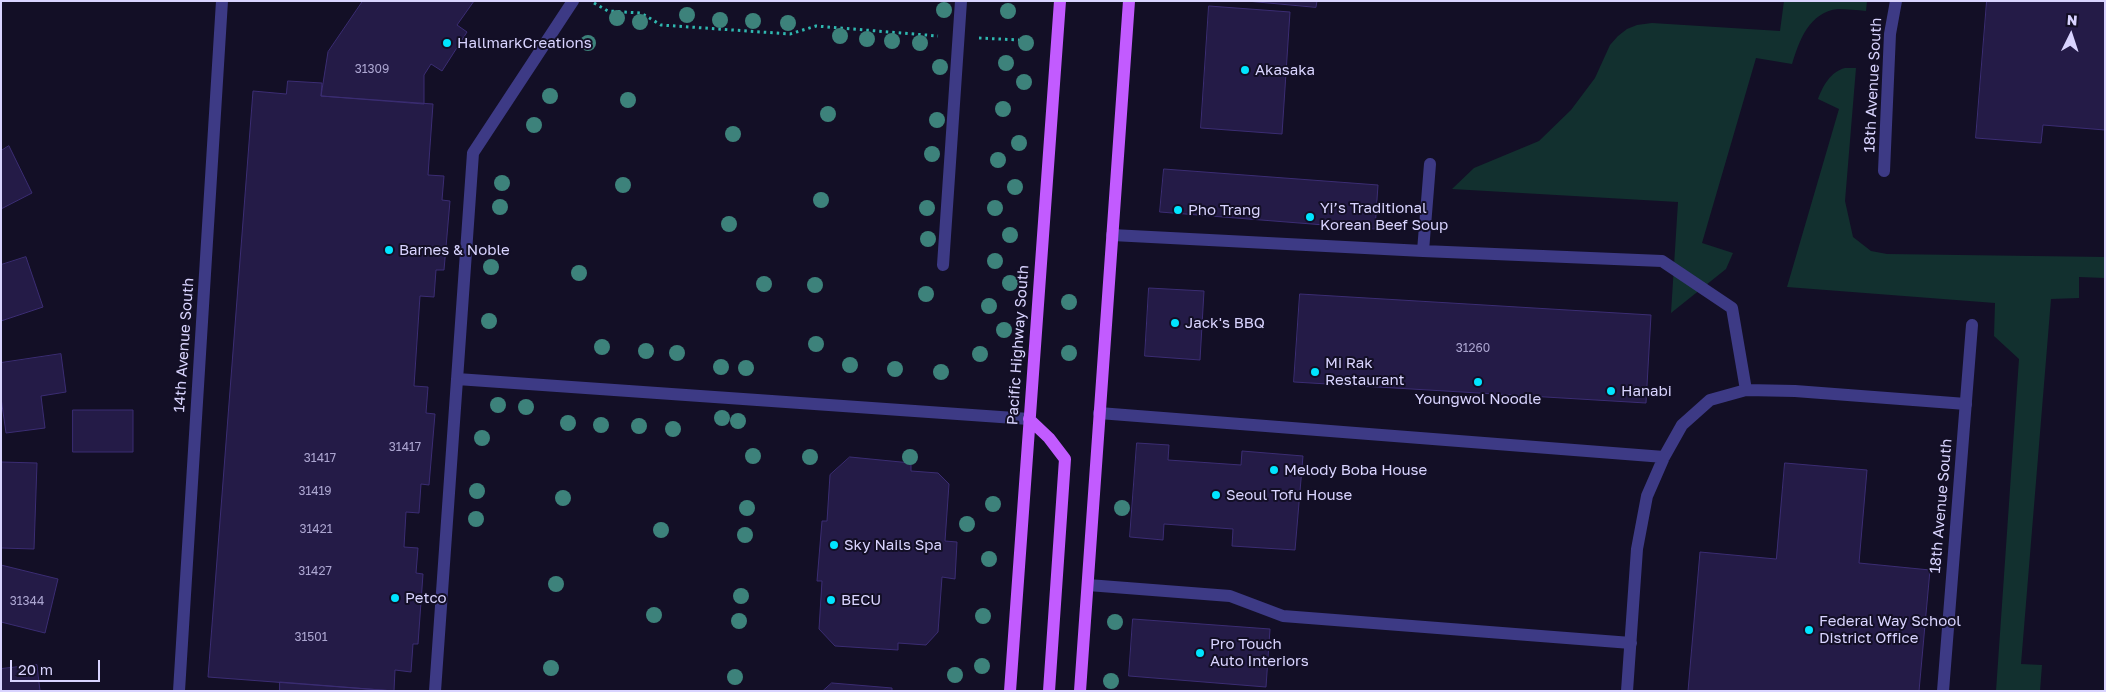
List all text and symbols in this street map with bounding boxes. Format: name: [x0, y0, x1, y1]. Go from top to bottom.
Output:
north arrow: [2046, 10, 2096, 60]
text: N: [2066, 11, 2078, 28]
street label: 18th Avenue South: [1860, 17, 1886, 153]
place label: HallmarkCreations: [457, 34, 592, 52]
marker: HallmarkCreations: [441, 37, 453, 49]
place label: Akasaka: [1255, 61, 1315, 79]
house number: 31309: [355, 62, 389, 76]
marker: Akasaka: [1239, 64, 1251, 76]
place label: Yi’s Traditional Korean Beef Soup: [1320, 199, 1448, 234]
place label: Pho Trang: [1188, 201, 1260, 219]
marker: Pho Trang: [1172, 204, 1184, 216]
marker: Yi’s Traditional Korean Beef Soup: [1304, 211, 1316, 223]
place label: Barnes & Noble: [399, 241, 510, 259]
marker: Barnes & Noble: [383, 244, 395, 256]
street label: Pacific Highway South: [1003, 264, 1033, 426]
street label: 14th Avenue South: [170, 277, 198, 413]
place label: Jack's BBQ: [1185, 314, 1265, 332]
marker: Jack's BBQ: [1169, 317, 1181, 329]
house number: 31260: [1456, 341, 1490, 355]
place label: Mi Rak Restaurant: [1325, 354, 1404, 389]
marker: Mi Rak Restaurant: [1309, 366, 1321, 378]
marker: Youngwol Noodle: [1472, 376, 1484, 388]
place label: Hanabi: [1621, 382, 1672, 400]
marker: Hanabi: [1605, 385, 1617, 397]
place label: Youngwol Noodle: [1415, 390, 1541, 408]
street label: 18th Avenue South: [1926, 438, 1956, 574]
house number: 31417: [389, 440, 421, 454]
house number: 31417: [304, 451, 336, 465]
place label: Melody Boba House: [1284, 461, 1427, 479]
marker: Melody Boba House: [1268, 464, 1280, 476]
house number: 31419: [298, 484, 332, 498]
place label: Seoul Tofu House: [1226, 486, 1352, 504]
marker: Seoul Tofu House: [1210, 489, 1222, 501]
house number: 31421: [300, 522, 332, 536]
place label: Sky Nails Spa: [844, 536, 942, 554]
marker: Sky Nails Spa: [828, 539, 840, 551]
house number: 31427: [298, 564, 332, 578]
place label: Petco: [405, 589, 447, 607]
place label: BECU: [841, 591, 881, 609]
marker: Petco: [389, 592, 401, 604]
house number: 31344: [10, 594, 44, 608]
marker: BECU: [825, 594, 837, 606]
place label: Federal Way School District Office: [1819, 612, 1961, 647]
marker: Federal Way School District Office: [1803, 624, 1815, 636]
house number: 31501: [294, 630, 328, 644]
place label: Pro Touch Auto Interiors: [1210, 635, 1309, 670]
marker: Pro Touch Auto Interiors: [1194, 647, 1206, 659]
scale bar: [12, 650, 102, 682]
text: 20 m: [18, 660, 53, 678]

